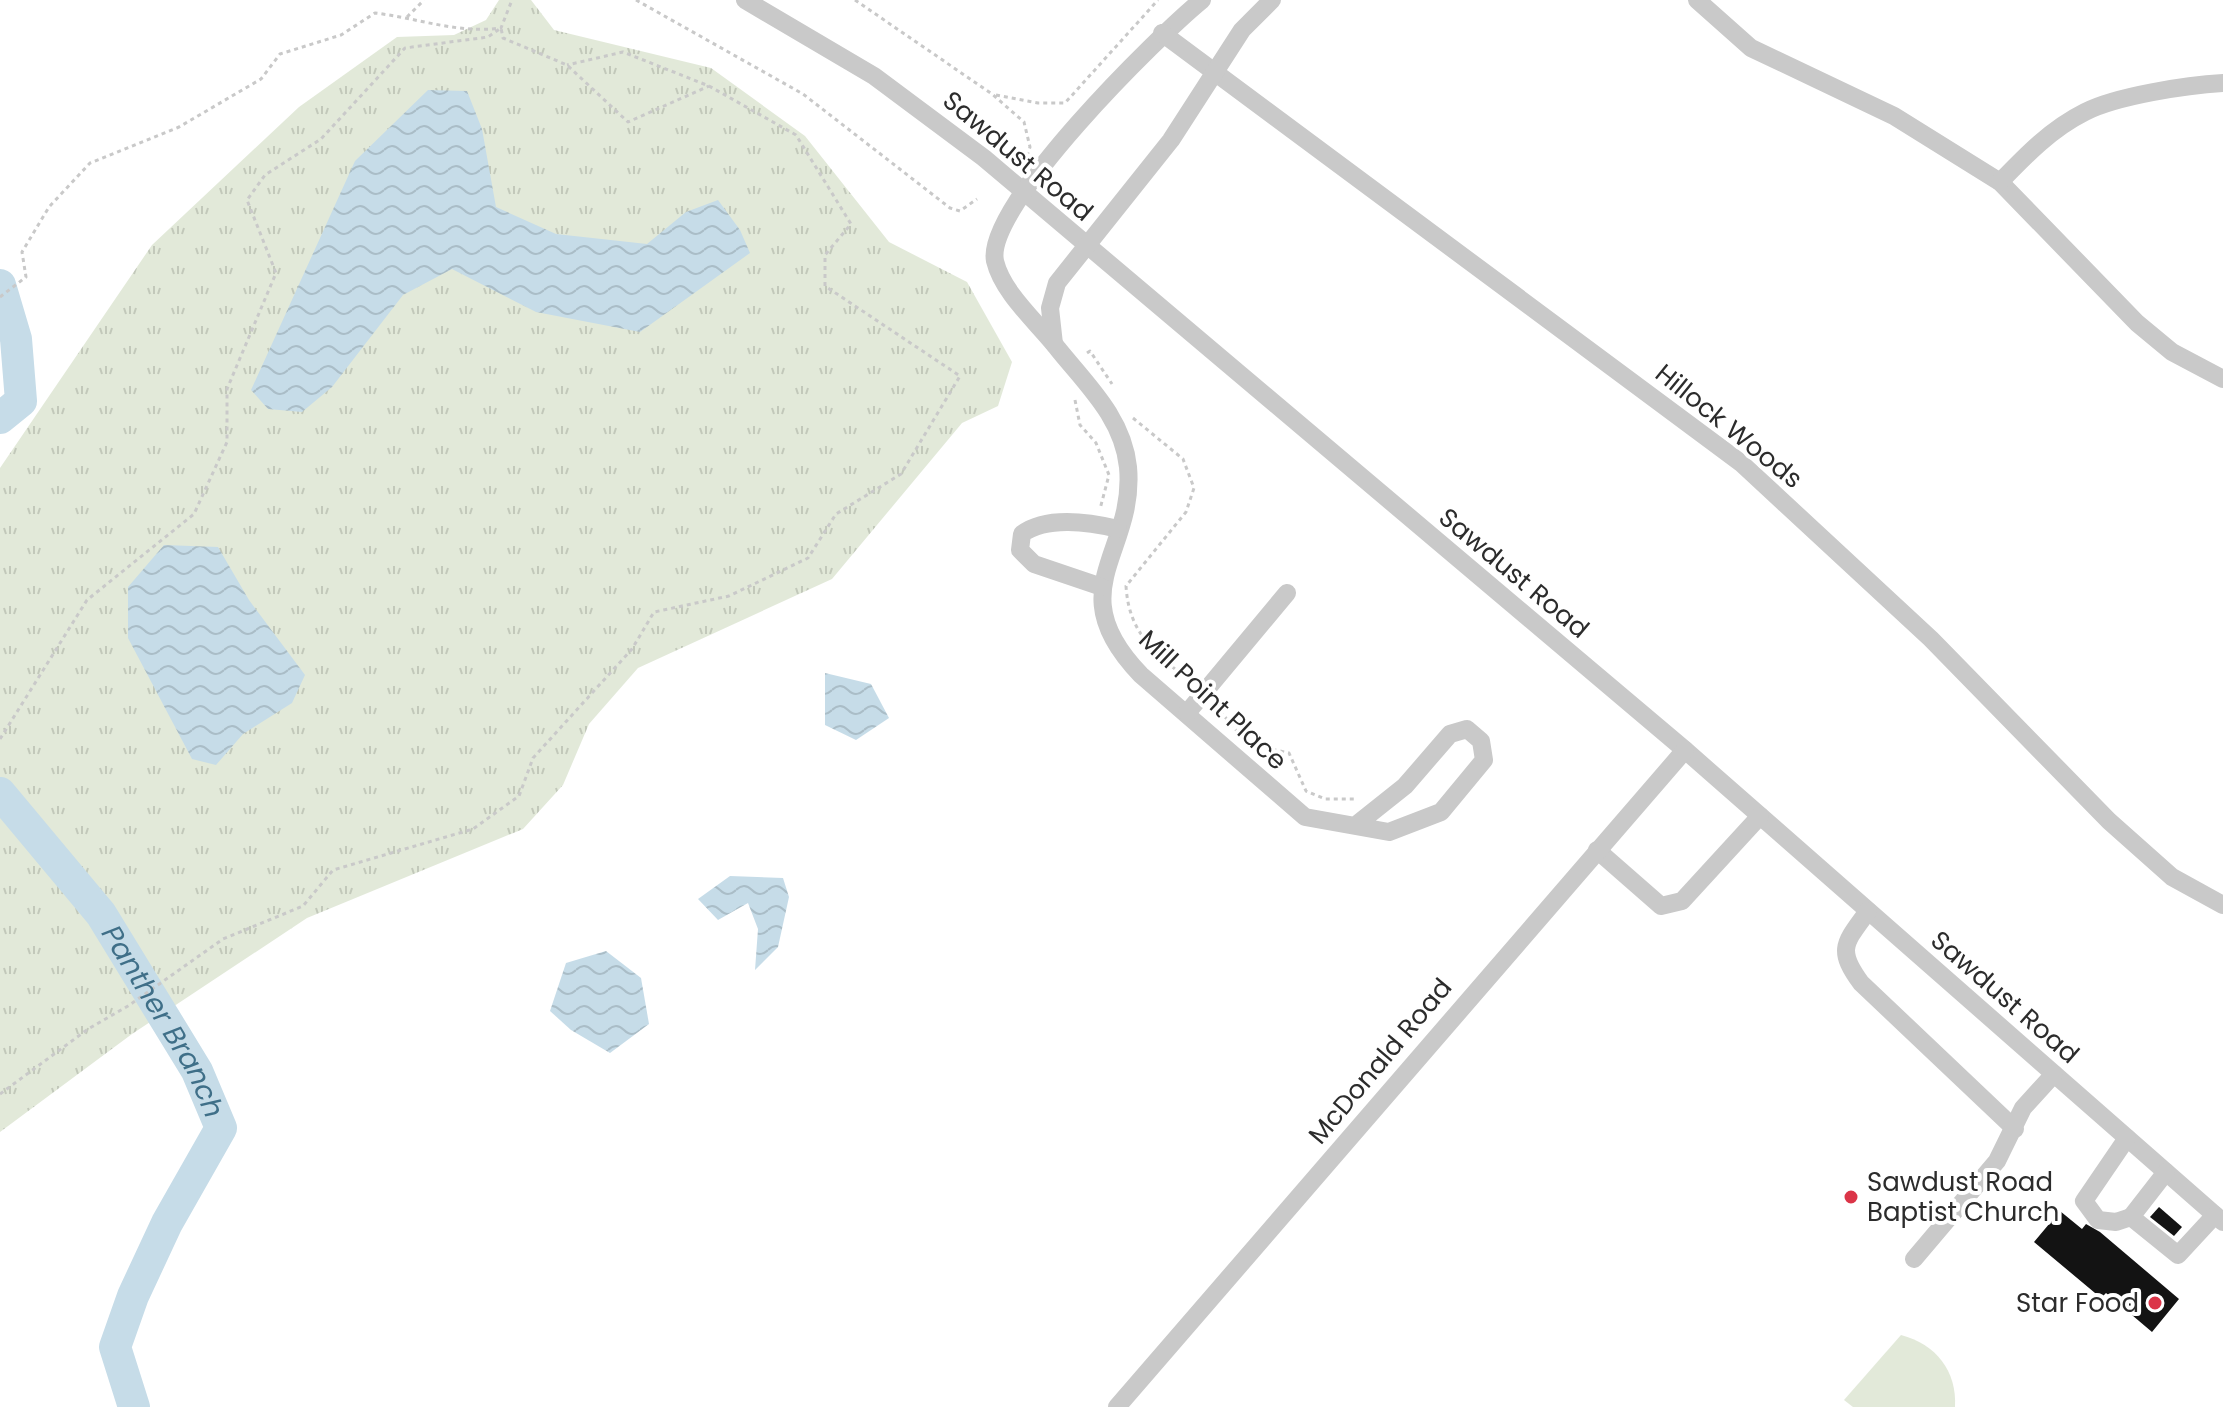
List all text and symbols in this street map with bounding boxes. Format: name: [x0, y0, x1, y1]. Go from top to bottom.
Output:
street label: Sawdust Road: [935, 82, 1101, 230]
street label: Hillock Woods: [1648, 355, 1810, 497]
street label: Sawdust Road: [1431, 499, 1597, 647]
street label: Mill Point Place: [1131, 622, 1295, 778]
water label: Panther Branch: [93, 917, 234, 1124]
street label: Sawdust Road: [1923, 922, 2087, 1072]
street label: McDonald Road: [1300, 971, 1460, 1151]
place label: Sawdust Road Baptist Church: [1867, 1164, 2059, 1230]
marker: Sawdust Road Baptist Church: [1842, 1188, 1860, 1206]
place label: Star Food: [2016, 1285, 2139, 1321]
marker: Star Food: [2146, 1294, 2164, 1312]

